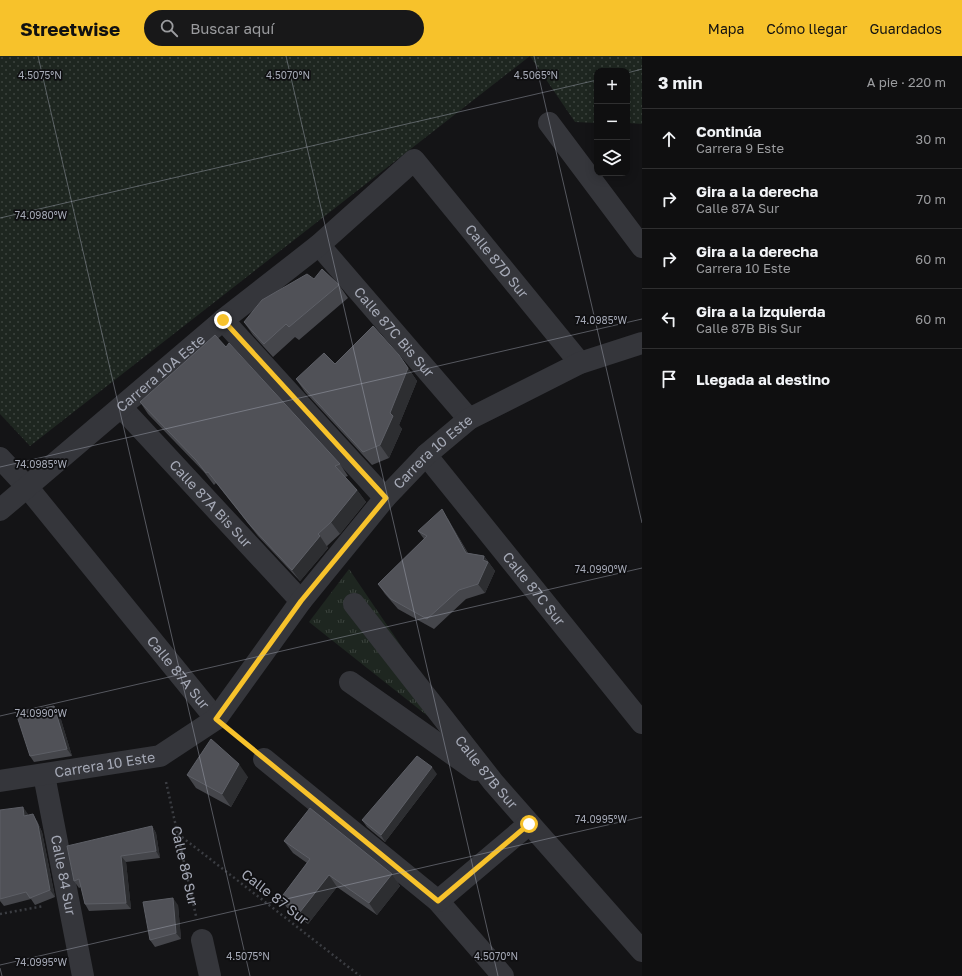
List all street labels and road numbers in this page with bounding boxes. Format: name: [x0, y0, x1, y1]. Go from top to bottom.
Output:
street label: Calle 87D Sur: [462, 221, 533, 302]
street label: Calle 87C Bis Sur: [351, 283, 438, 381]
street label: Carrera 10A Este: [112, 330, 208, 415]
street label: Carrera 10 Este: [389, 411, 476, 492]
street label: Calle 87A Bis Sur: [166, 456, 256, 551]
street label: Calle 87C Sur: [500, 548, 569, 629]
street label: Calle 87A Sur: [144, 632, 214, 713]
street label: Calle 87B Sur: [452, 732, 522, 812]
street label: Carrera 10 Este: [53, 748, 156, 780]
street label: Calle 86 Sur: [168, 824, 203, 908]
street label: Calle 84 Sur: [48, 833, 80, 917]
street label: Calle 87 Sur: [238, 865, 313, 928]

